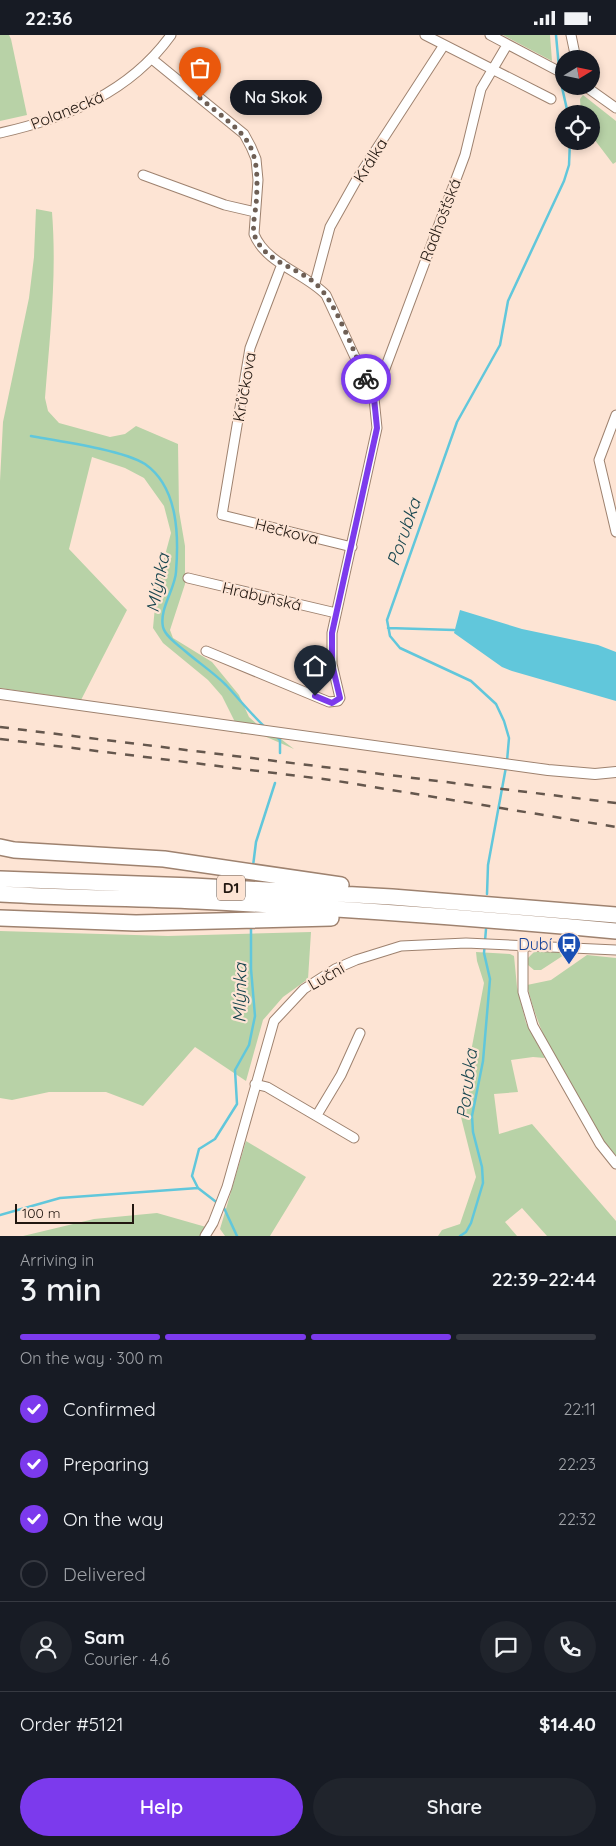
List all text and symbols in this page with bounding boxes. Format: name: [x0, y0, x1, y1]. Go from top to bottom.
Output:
text: 22:36: [25, 6, 73, 30]
pin: [179, 47, 221, 98]
north arrow: [555, 50, 600, 95]
map controls: [555, 50, 600, 150]
icon: bag: [186, 54, 214, 82]
callout: Na Skok: [230, 81, 322, 115]
street label: Polanecká: [27, 86, 107, 134]
text: Na Skok: [245, 87, 307, 107]
button: locate: [555, 105, 600, 150]
street label: Králka: [349, 134, 391, 186]
street label: Radhošťská: [415, 176, 465, 264]
street label: Krůčkova: [228, 351, 260, 423]
courier: [341, 354, 391, 404]
icon: bike: [352, 365, 380, 393]
water label: Porubka: [381, 494, 426, 569]
street label: Hečkova: [253, 513, 321, 549]
water label: Mlýnka: [141, 550, 175, 614]
street label: Hrabyňská: [220, 577, 304, 615]
pin: [294, 645, 336, 696]
icon: home: [301, 652, 329, 680]
road number: D1: [217, 875, 245, 901]
bus stop icon: Dubí: [556, 931, 582, 965]
place label: Dubí: [518, 934, 553, 954]
street label: Luční: [304, 957, 348, 994]
water label: Mlýnka: [227, 962, 252, 1023]
water label: Porubka: [451, 1047, 482, 1120]
scale bar: [15, 1201, 134, 1224]
text: 100 m: [22, 1204, 60, 1222]
text: Arriving in: [20, 1250, 94, 1270]
text: 22:39–22:44: [492, 1267, 596, 1291]
text: 3 min: [20, 1269, 102, 1309]
text: On the way · 300 m: [20, 1348, 163, 1368]
icon: check: [20, 1395, 48, 1423]
text: Confirmed: [63, 1397, 156, 1421]
text: 22:11: [563, 1399, 596, 1419]
icon: check: [20, 1450, 48, 1478]
text: Preparing: [63, 1452, 149, 1476]
text: 22:23: [558, 1454, 596, 1474]
icon: check: [20, 1505, 48, 1533]
text: On the way: [63, 1507, 164, 1531]
text: 22:32: [558, 1509, 596, 1529]
text: Delivered: [63, 1562, 146, 1586]
button: person: [20, 1621, 72, 1673]
button: chat: [480, 1621, 532, 1673]
button: phone: [544, 1621, 596, 1673]
text: Sam: [84, 1625, 125, 1649]
text: Courier · 4.6: [84, 1649, 170, 1669]
text: Order #5121: [20, 1712, 124, 1736]
text: $14.40: [539, 1712, 596, 1736]
button: Help: [20, 1778, 303, 1836]
button: Share: [313, 1778, 596, 1836]

